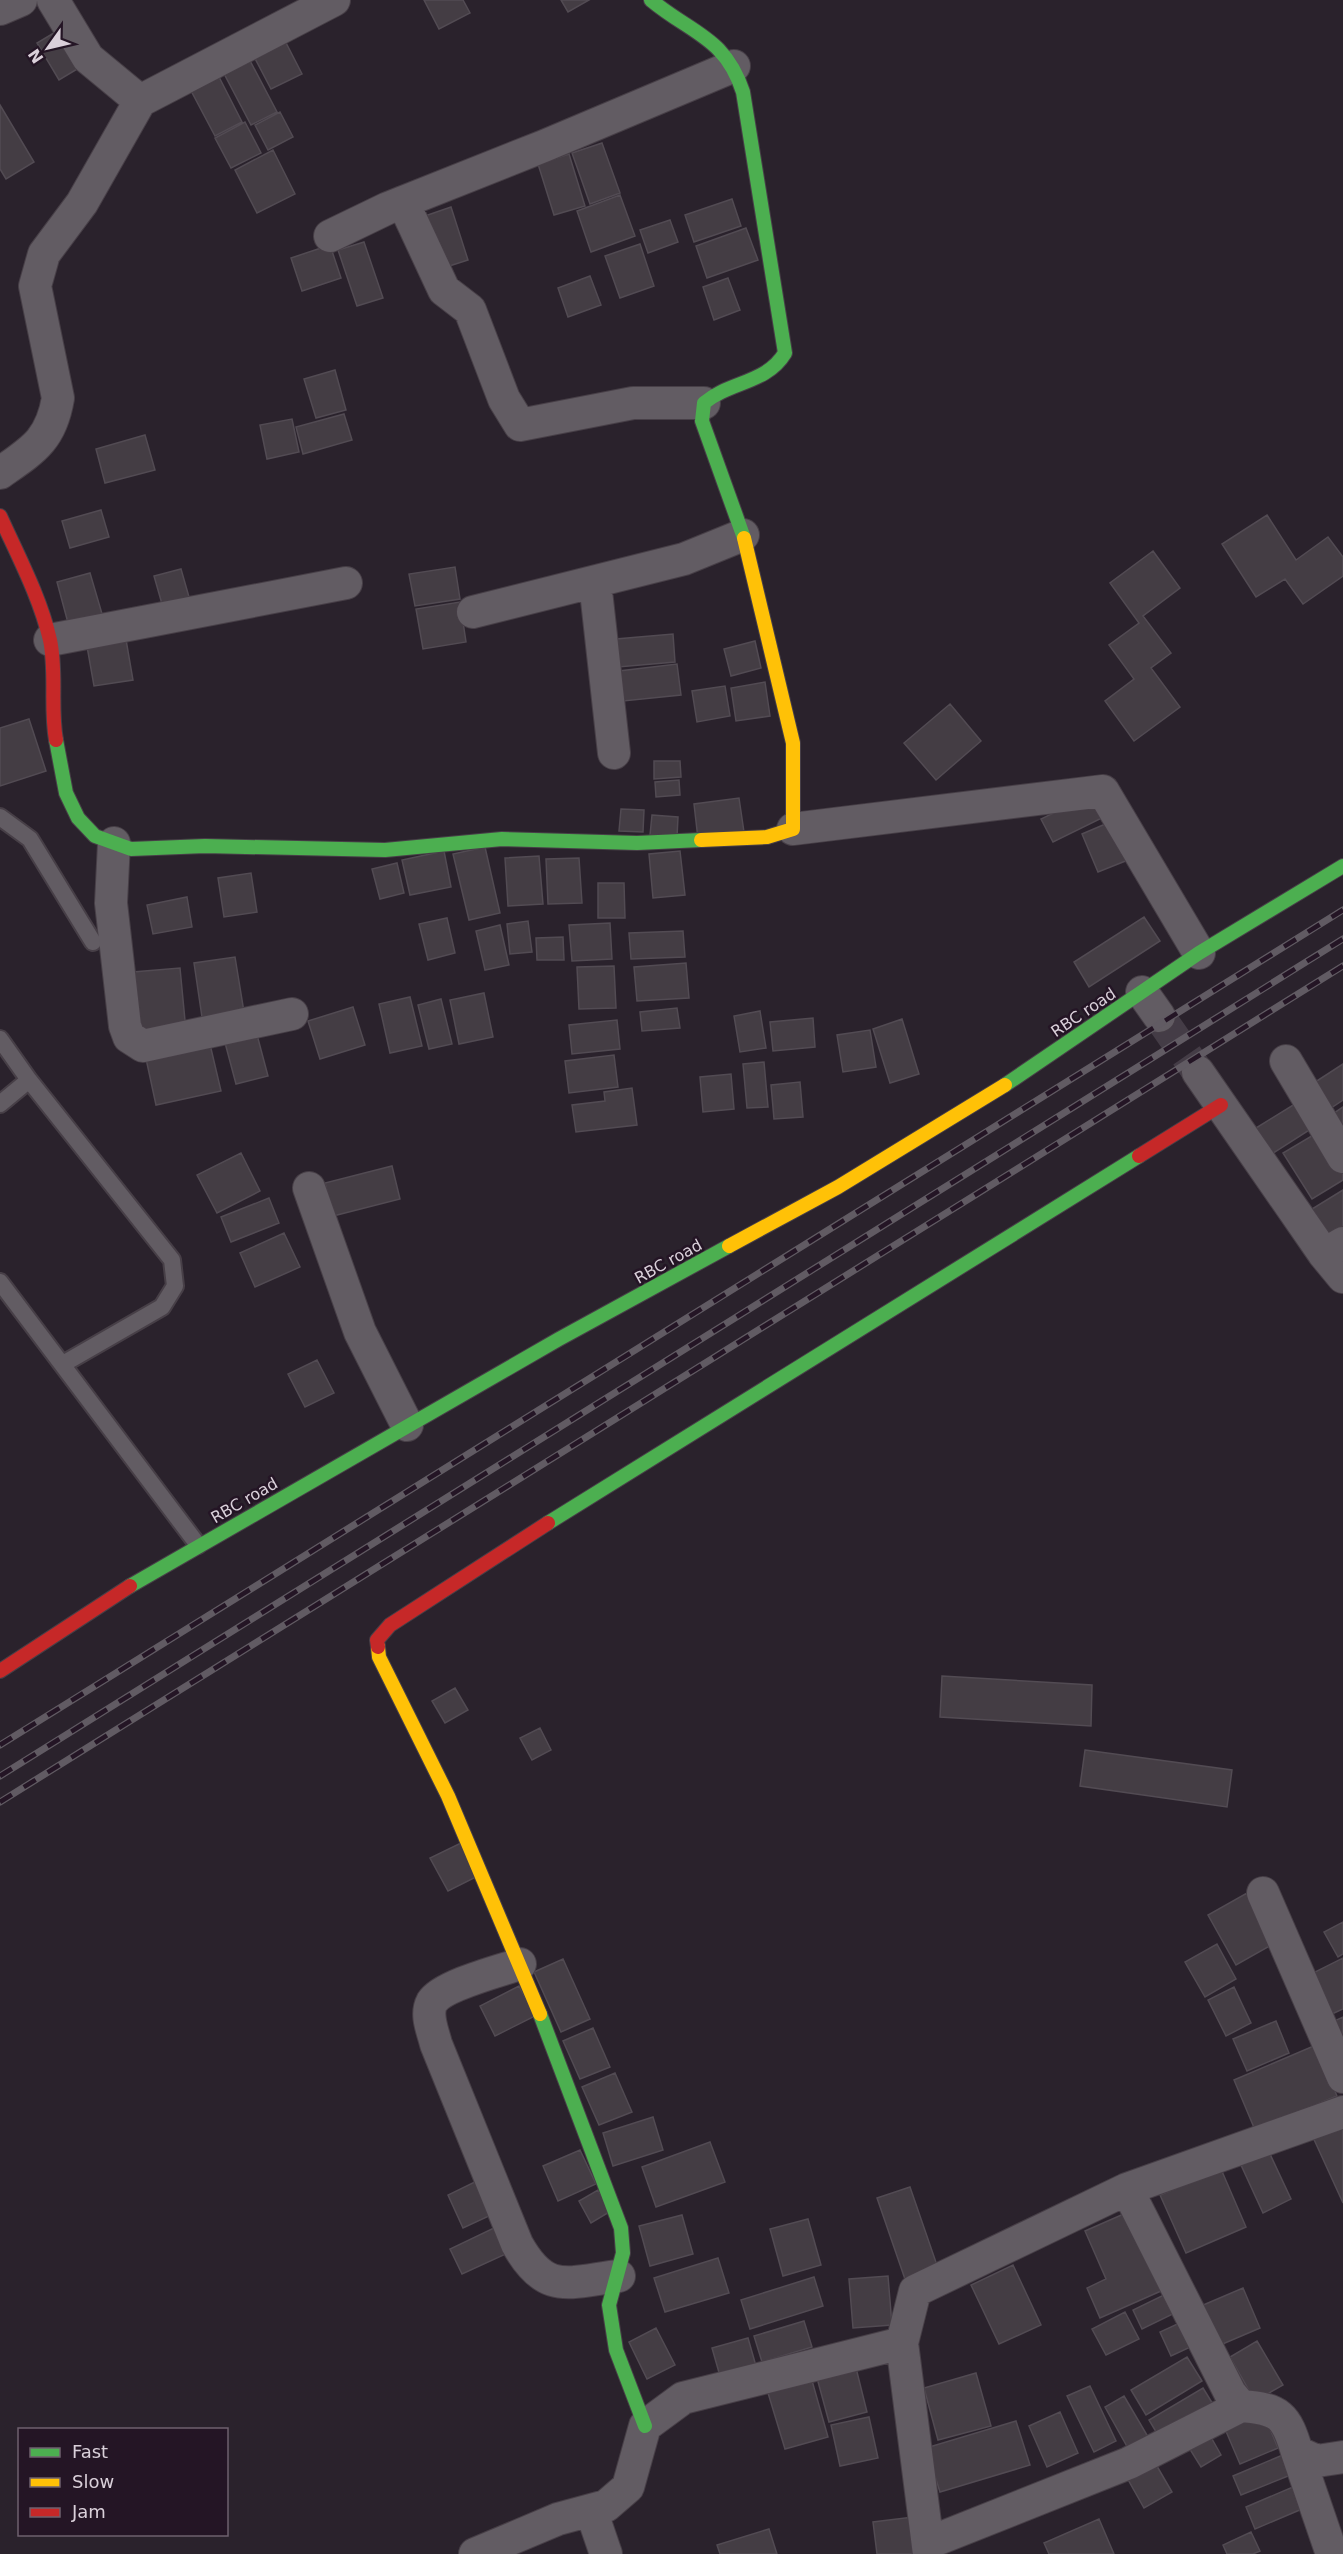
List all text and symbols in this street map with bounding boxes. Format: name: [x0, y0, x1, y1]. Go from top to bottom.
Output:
north arrow: [18, 18, 78, 78]
text: N: [24, 45, 48, 67]
street label: RBC road: [1047, 984, 1119, 1041]
street label: RBC road: [631, 1235, 705, 1288]
street label: RBC road: [207, 1474, 281, 1527]
legend: [18, 2428, 228, 2536]
text: Fast: [72, 2441, 108, 2462]
text: Slow: [72, 2471, 114, 2492]
text: Jam: [71, 2501, 106, 2522]

